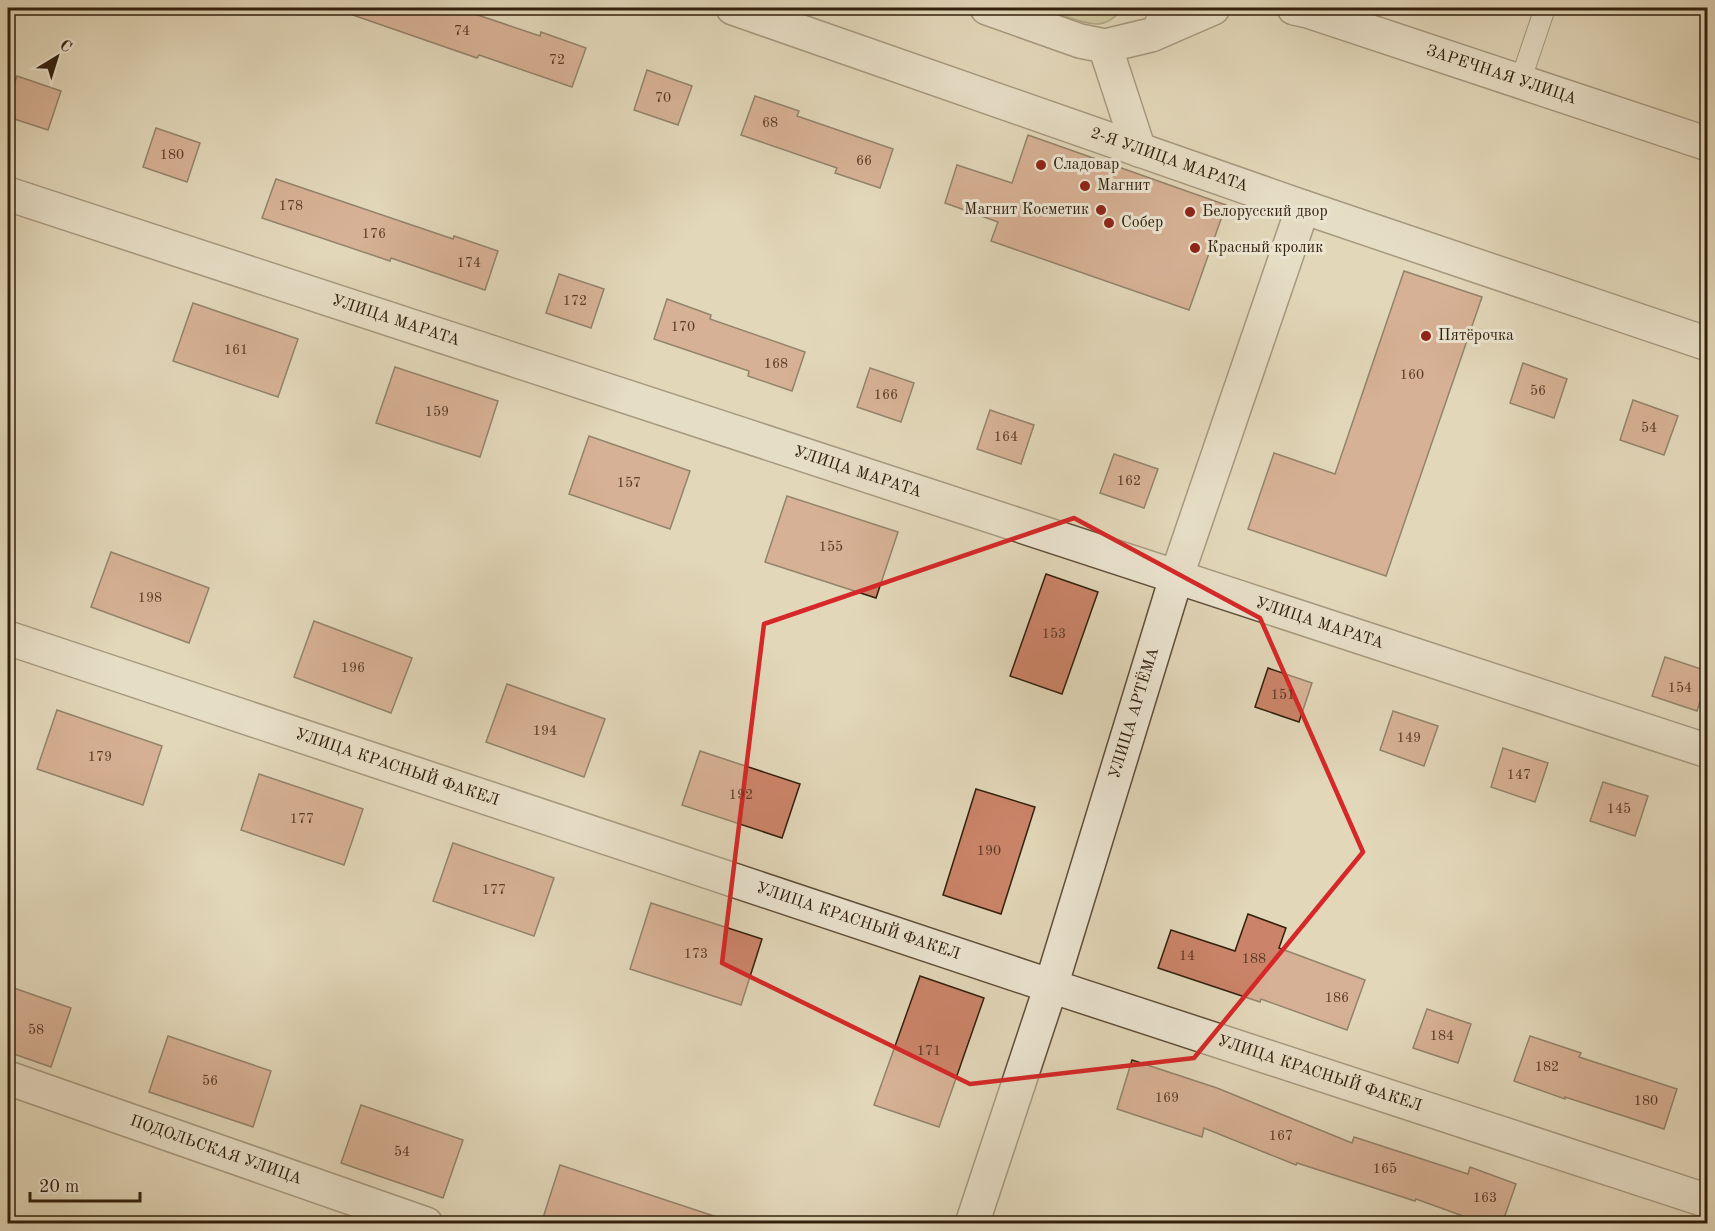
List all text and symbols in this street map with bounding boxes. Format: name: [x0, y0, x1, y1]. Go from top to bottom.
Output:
house number: 74: [454, 24, 470, 38]
north arrow: [27, 27, 87, 87]
text: С: [56, 37, 74, 56]
street label: ЗАРЕЧНАЯ УЛИЦА: [1424, 43, 1578, 108]
house number: 72: [549, 53, 565, 67]
house number: 70: [655, 91, 671, 105]
house number: 68: [762, 116, 778, 130]
street label: 2-Я УЛИЦА МАРАТА: [1088, 125, 1250, 195]
house number: 180: [160, 148, 184, 162]
house number: 66: [856, 154, 872, 168]
place label: Сладовар: [1053, 157, 1119, 173]
marker: Сладовар: [1034, 158, 1048, 172]
place label: Магнит: [1097, 178, 1150, 194]
marker: Магнит: [1078, 179, 1092, 193]
house number: 178: [279, 199, 303, 213]
place label: Магнит Косметик: [964, 202, 1089, 218]
marker: Магнит Косметик: [1094, 203, 1108, 217]
place label: Белорусский двор: [1202, 204, 1328, 220]
marker: Белорусский двор: [1183, 205, 1197, 219]
place label: Собер: [1121, 215, 1163, 231]
marker: Собер: [1102, 216, 1116, 230]
house number: 176: [362, 227, 386, 241]
place label: Красный кролик: [1207, 240, 1323, 256]
marker: Красный кролик: [1188, 241, 1202, 255]
house number: 174: [457, 256, 481, 270]
street label: УЛИЦА МАРАТА: [330, 293, 462, 349]
house number: 172: [563, 294, 587, 308]
house number: 170: [671, 320, 695, 334]
place label: Пятёрочка: [1438, 328, 1514, 344]
marker: Пятёрочка: [1419, 329, 1433, 343]
house number: 161: [224, 343, 248, 357]
house number: 168: [764, 357, 788, 371]
house number: 160: [1400, 368, 1424, 382]
house number: 56: [1530, 384, 1546, 398]
house number: 166: [874, 388, 898, 402]
house number: 159: [425, 405, 449, 419]
house number: 54: [1641, 421, 1657, 435]
house number: 164: [994, 430, 1018, 444]
street label: УЛИЦА МАРАТА: [791, 444, 924, 501]
house number: 162: [1117, 474, 1141, 488]
house number: 157: [617, 476, 641, 490]
house number: 155: [819, 540, 843, 554]
house number: 198: [138, 591, 162, 605]
street label: УЛИЦА МАРАТА: [1253, 595, 1386, 652]
house number: 153: [1042, 627, 1066, 641]
street label: УЛИЦА АРТЁМА: [1107, 646, 1162, 781]
house number: 196: [341, 661, 365, 675]
house number: 154: [1668, 681, 1692, 695]
house number: 151: [1271, 688, 1295, 702]
house number: 194: [533, 724, 557, 738]
street label: УЛИЦА КРАСНЫЙ ФАКЕЛ: [293, 726, 501, 809]
house number: 149: [1397, 731, 1421, 745]
house number: 179: [88, 750, 112, 764]
house number: 147: [1507, 768, 1531, 782]
house number: 192: [729, 788, 753, 802]
house number: 145: [1607, 802, 1631, 816]
house number: 177: [290, 812, 314, 826]
house number: 190: [977, 844, 1001, 858]
street label: УЛИЦА КРАСНЫЙ ФАКЕЛ: [754, 880, 962, 963]
house number: 177: [482, 883, 506, 897]
house number: 173: [684, 947, 708, 961]
house number: 14: [1179, 949, 1195, 963]
house number: 188: [1242, 952, 1266, 966]
house number: 186: [1325, 991, 1349, 1005]
house number: 58: [28, 1023, 44, 1037]
house number: 184: [1430, 1029, 1454, 1043]
street label: УЛИЦА КРАСНЫЙ ФАКЕЛ: [1215, 1033, 1424, 1115]
house number: 171: [917, 1044, 941, 1058]
house number: 182: [1535, 1060, 1559, 1074]
house number: 56: [202, 1074, 218, 1088]
house number: 169: [1155, 1091, 1179, 1105]
house number: 180: [1634, 1094, 1658, 1108]
street label: ПОДОЛЬСКАЯ УЛИЦА: [128, 1113, 304, 1188]
house number: 167: [1269, 1129, 1293, 1143]
house number: 54: [394, 1145, 410, 1159]
house number: 165: [1373, 1162, 1397, 1176]
scale bar: [30, 1165, 140, 1203]
text: 20 m: [39, 1178, 79, 1196]
house number: 163: [1473, 1191, 1497, 1205]

